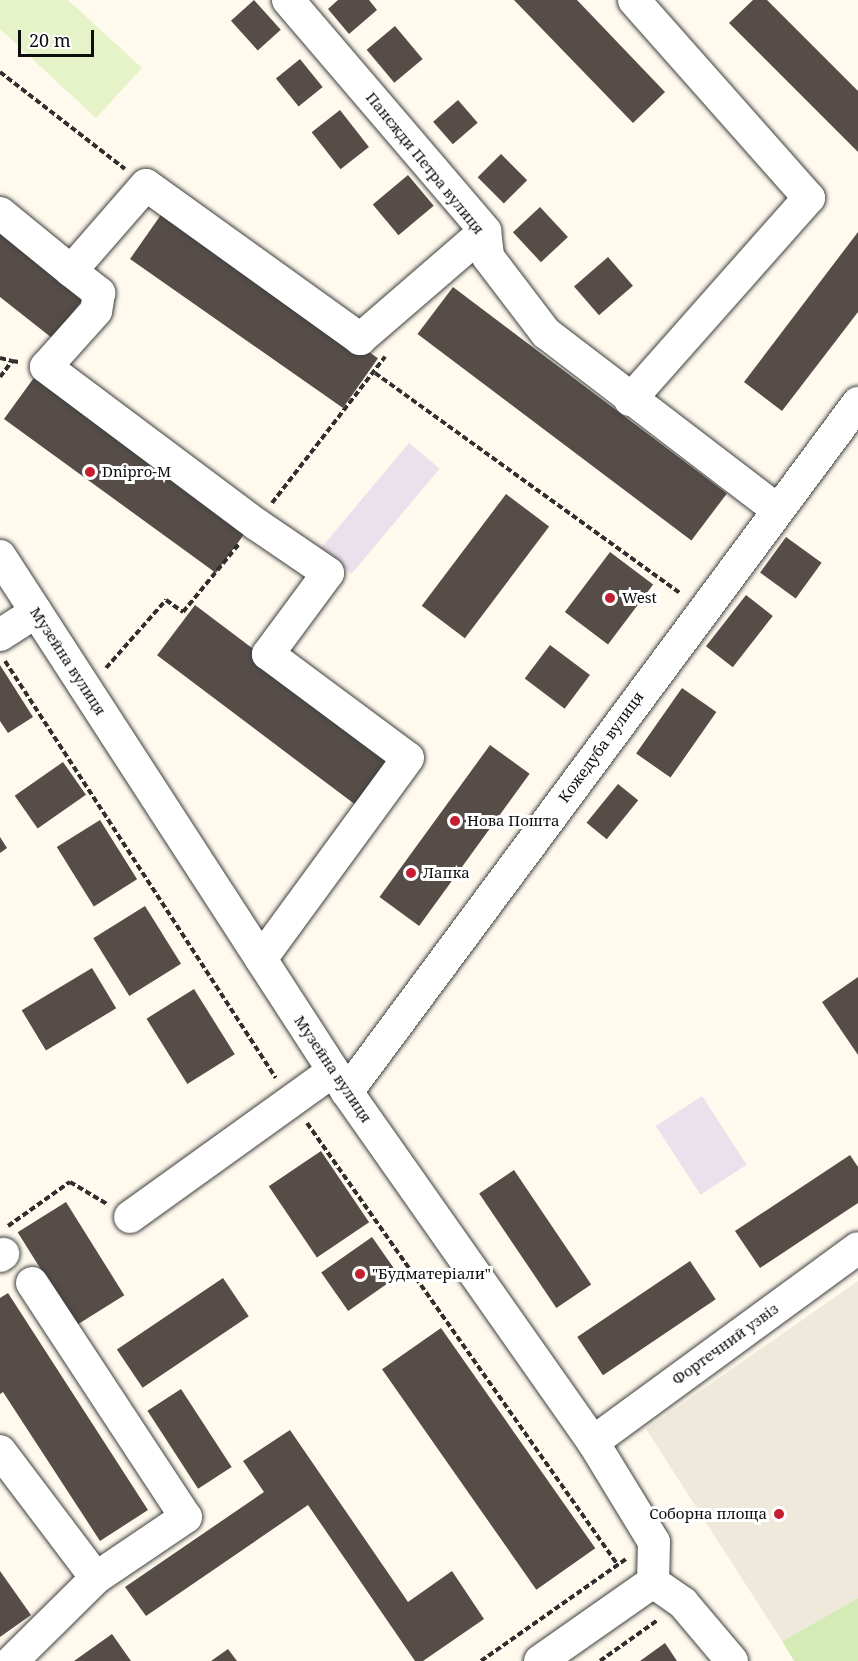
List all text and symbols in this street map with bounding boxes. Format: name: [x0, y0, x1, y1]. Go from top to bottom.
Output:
scale bar: [21, 18, 98, 56]
text: 20 m: [29, 28, 71, 52]
street label: Панєжди Петра вулиця: [362, 88, 488, 238]
place label: Dnipro-M: [102, 463, 171, 481]
marker: Dnipro-M: [83, 465, 97, 479]
place label: West: [622, 589, 657, 607]
marker: West: [603, 591, 617, 605]
street label: Музейна вулиця: [26, 604, 110, 718]
street label: Кожедуба вулиця: [555, 688, 647, 806]
place label: Нова Пошта: [467, 812, 559, 830]
marker: Нова Пошта: [448, 814, 462, 828]
place label: Лапка: [423, 864, 470, 882]
marker: Лапка: [404, 866, 418, 880]
street label: Музейна вулиця: [291, 1012, 375, 1126]
place label: "Будматеріали": [372, 1265, 491, 1283]
marker: "Будматеріали": [353, 1267, 367, 1281]
street label: Фортечний узвіз: [668, 1299, 782, 1389]
place label: Соборна площа: [649, 1505, 767, 1523]
marker: Соборна площа: [772, 1507, 786, 1521]

